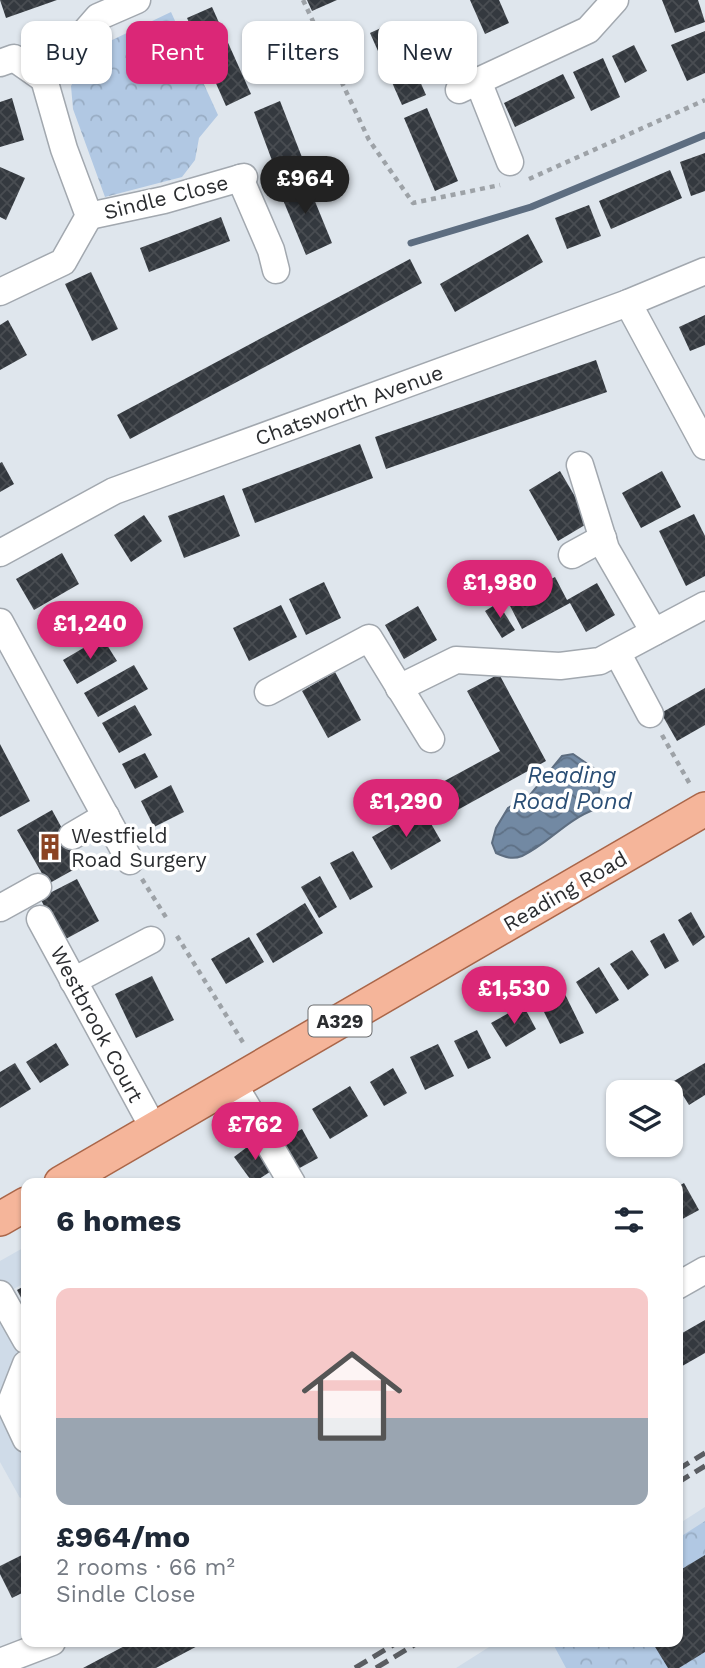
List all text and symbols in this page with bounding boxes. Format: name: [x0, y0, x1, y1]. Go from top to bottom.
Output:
chip: Buy: [21, 21, 112, 84]
chip: Rent: [126, 21, 228, 84]
chip: Filters: [242, 21, 364, 84]
chip: New: [378, 21, 477, 84]
pin: £964: [264, 156, 346, 216]
text: £964: [276, 165, 334, 192]
street label: Sindle Close: [101, 169, 231, 225]
street label: Chatsworth Avenue: [252, 359, 446, 451]
pin: £1,980: [443, 560, 557, 620]
text: £1,980: [463, 569, 537, 596]
pin: £1,240: [33, 602, 147, 661]
text: £1,240: [53, 610, 127, 637]
water label: Reading Road Pond: [512, 762, 633, 815]
pin: £1,290: [349, 780, 463, 839]
text: £1,290: [369, 788, 443, 815]
place label: Westfield Road Surgery: [71, 823, 207, 872]
building icon: Westfield Road Surgery: [35, 832, 65, 862]
street label: Reading Road: [499, 845, 631, 937]
street label: Westbrook Court: [45, 942, 149, 1107]
pin: £1,530: [457, 967, 571, 1026]
text: £1,530: [478, 975, 550, 1002]
road number: A329: [308, 1006, 372, 1036]
map controls: [606, 1080, 683, 1157]
button: layers: [606, 1080, 683, 1157]
pin: £762: [214, 1102, 296, 1162]
text: £762: [228, 1111, 282, 1138]
icon: filters: [610, 1201, 648, 1239]
text: 6 homes: [56, 1203, 181, 1238]
icon: home: [289, 1333, 415, 1459]
text: £964/mo: [56, 1519, 190, 1554]
text: 2 rooms · 66 m²: [56, 1554, 235, 1581]
text: Sindle Close: [56, 1581, 196, 1608]

